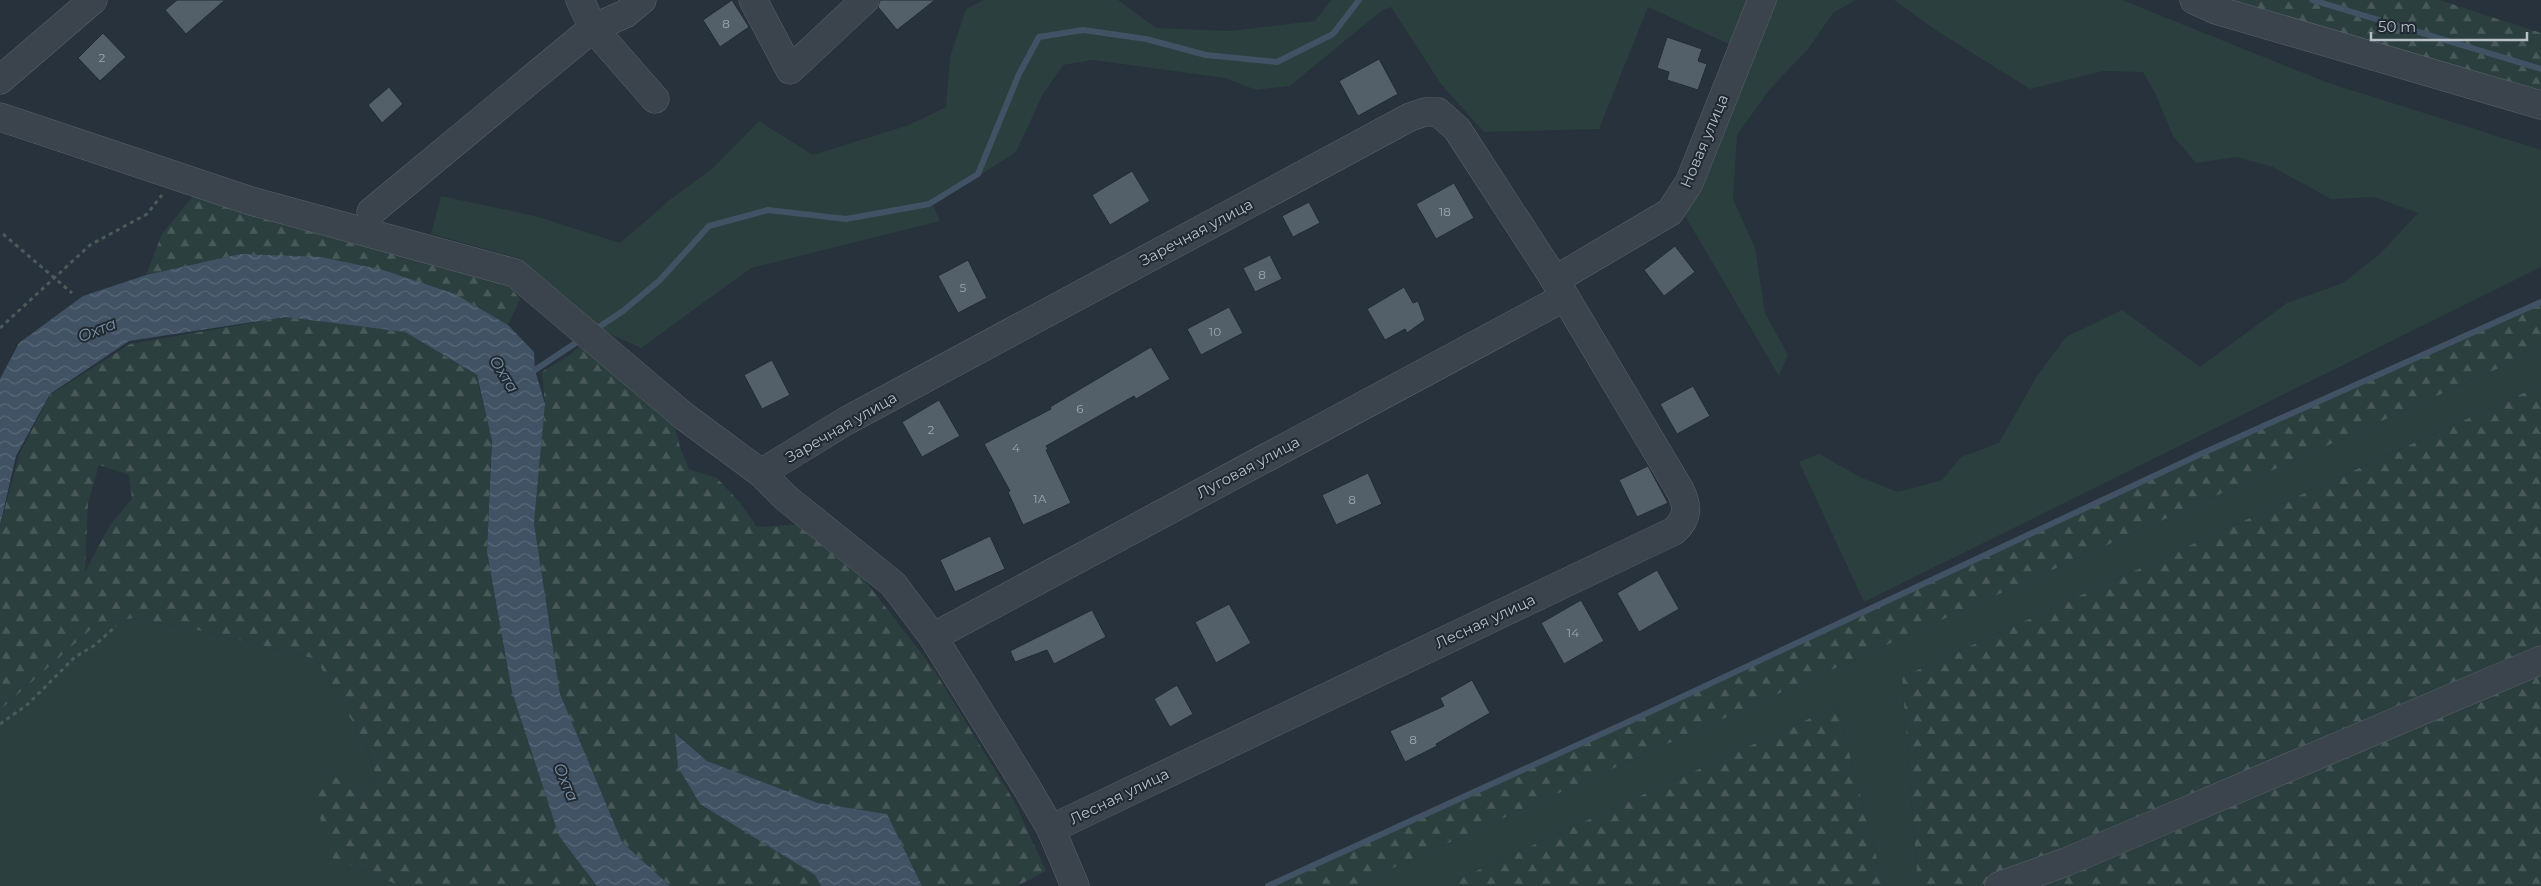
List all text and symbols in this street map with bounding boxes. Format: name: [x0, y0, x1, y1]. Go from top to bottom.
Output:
scale bar: [2371, 10, 2527, 42]
house number: 8: [722, 16, 730, 31]
text: 50 m: [2378, 17, 2416, 36]
house number: 2: [99, 50, 106, 65]
street label: Новая улица: [1676, 91, 1732, 191]
street label: Заречная улица: [1136, 194, 1256, 270]
house number: 18: [1439, 204, 1451, 219]
house number: 8: [1258, 267, 1266, 282]
house number: 5: [960, 280, 967, 295]
water label: Охта: [75, 314, 119, 346]
house number: 10: [1209, 324, 1221, 339]
water label: Охта: [485, 352, 523, 396]
street label: Заречная улица: [782, 387, 900, 467]
house number: 6: [1076, 401, 1084, 416]
house number: 2: [928, 422, 935, 437]
street label: Луговая улица: [1193, 432, 1303, 502]
house number: 4: [1012, 440, 1020, 455]
house number: 1А: [1033, 491, 1047, 506]
house number: 8: [1348, 492, 1356, 507]
street label: Лесная улица: [1432, 590, 1538, 652]
house number: 14: [1567, 625, 1579, 640]
house number: 8: [1409, 732, 1417, 747]
water label: Охта: [549, 760, 583, 804]
street label: Лесная улица: [1066, 764, 1172, 828]

